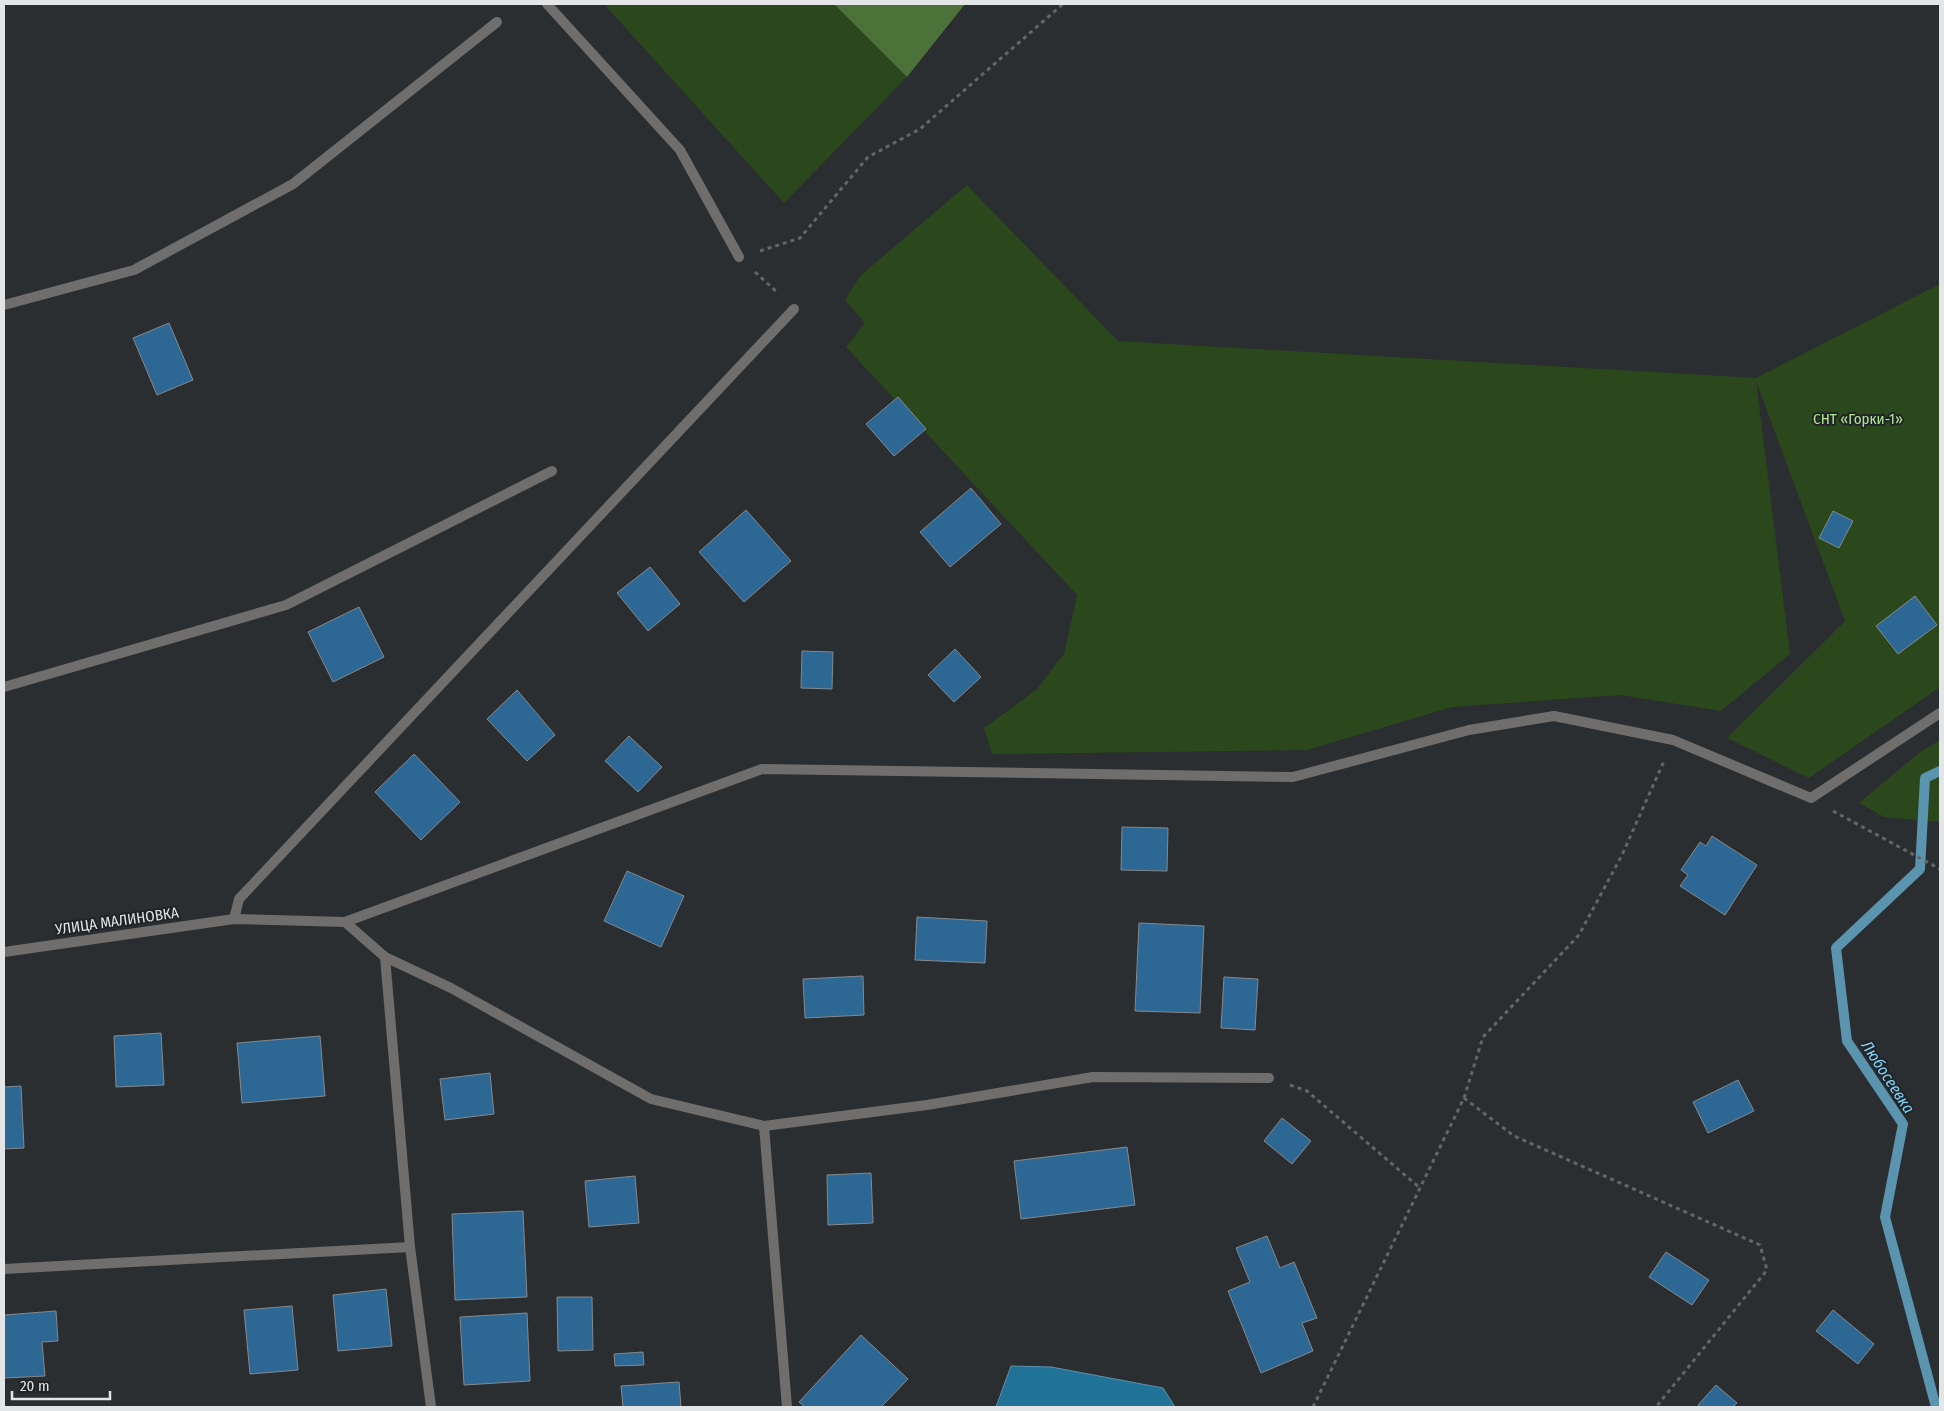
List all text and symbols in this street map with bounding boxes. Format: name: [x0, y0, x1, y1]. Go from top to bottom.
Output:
park label: СНТ «Горки-1»: [1813, 410, 1903, 428]
street label: УЛИЦА МАЛИНОВКА: [53, 903, 180, 939]
water label: Любосеевка: [1857, 1036, 1919, 1117]
scale bar: [12, 1368, 110, 1400]
text: 20 m: [20, 1377, 50, 1395]

